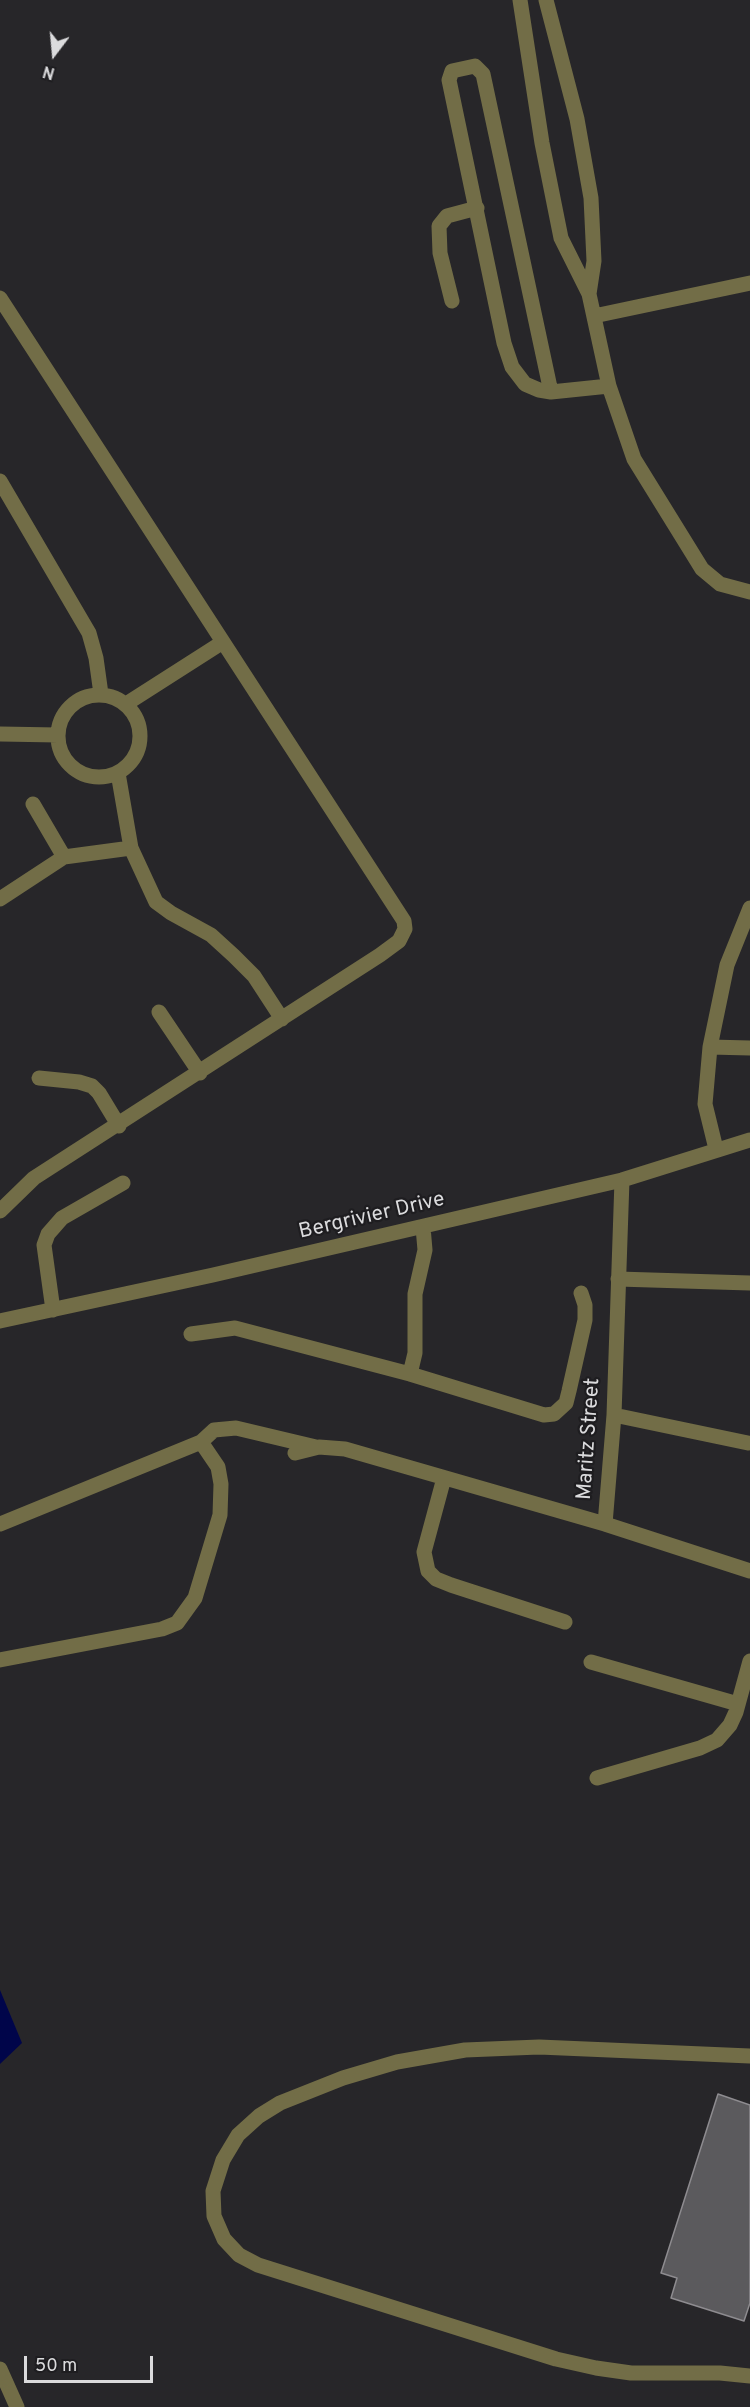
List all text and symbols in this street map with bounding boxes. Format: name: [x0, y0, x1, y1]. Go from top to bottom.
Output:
north arrow: [24, 24, 84, 84]
text: N: [41, 60, 57, 83]
street label: Bergrivier Drive: [297, 1188, 447, 1246]
street label: Maritz Street: [573, 1377, 607, 1501]
scale bar: [27, 2344, 156, 2382]
text: 50 m: [35, 2355, 77, 2378]

